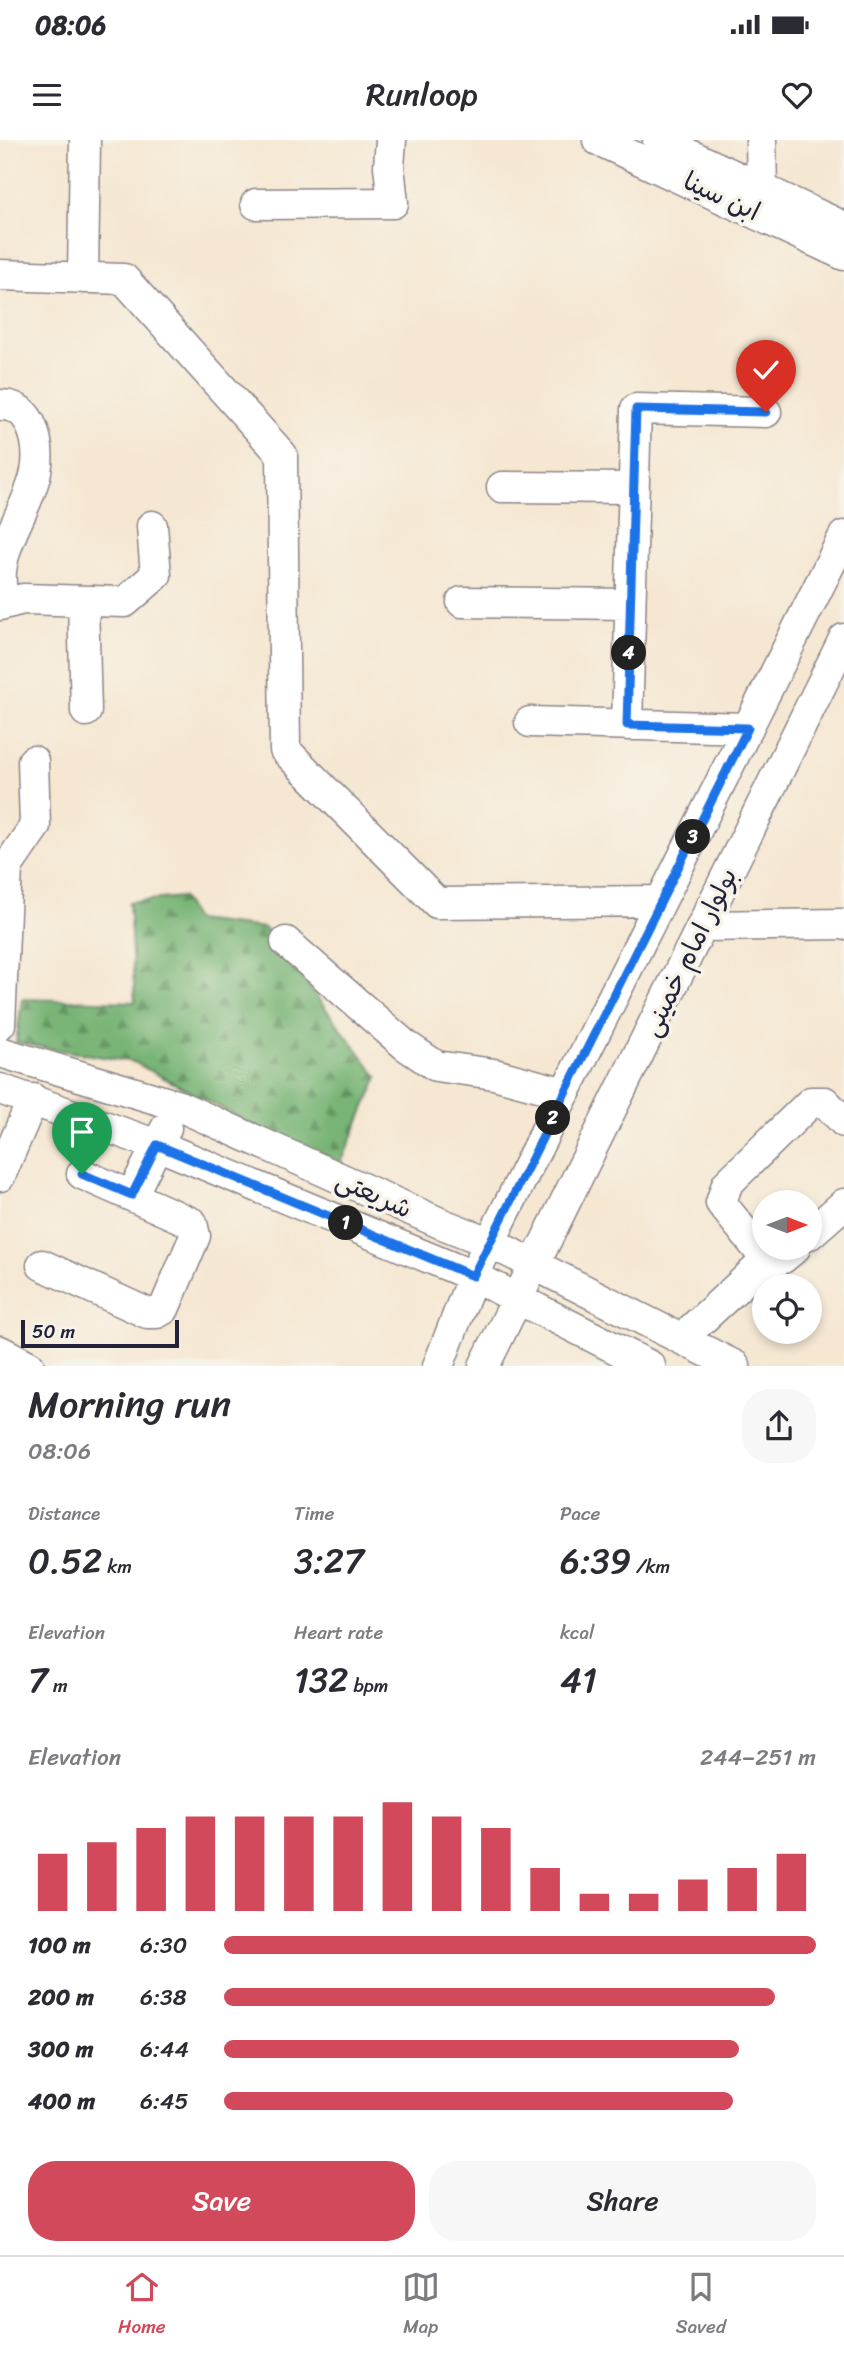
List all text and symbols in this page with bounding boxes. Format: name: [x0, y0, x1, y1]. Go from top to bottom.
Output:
text: 08:06: [35, 2, 106, 48]
text: Runloop: [366, 66, 478, 123]
icon: menu: [28, 76, 66, 114]
icon: heart: [778, 76, 816, 114]
street label: ابن سینا: [676, 158, 768, 234]
pin: [736, 340, 796, 412]
icon: check: [747, 351, 785, 389]
pin: 4: [612, 636, 646, 670]
text: 4: [623, 636, 634, 669]
pin: 3: [676, 820, 710, 854]
text: 3: [687, 820, 698, 853]
street label: بولوار امام خمینی: [628, 859, 750, 1045]
pin: 2: [536, 1100, 570, 1136]
text: 2: [547, 1101, 558, 1134]
pin: [52, 1102, 112, 1174]
icon: arrive: [63, 1113, 101, 1151]
street label: شریعتی: [328, 1157, 420, 1231]
north arrow: [752, 1190, 822, 1260]
map controls: [752, 1190, 822, 1344]
pin: 1: [328, 1206, 364, 1240]
text: 1: [341, 1206, 350, 1239]
button: locate: [752, 1274, 822, 1344]
text: 50 m: [32, 1315, 75, 1348]
scale bar: [21, 1317, 178, 1349]
text: Morning run: [28, 1371, 231, 1438]
button: share: [742, 1389, 816, 1463]
text: 08:06: [28, 1431, 91, 1472]
text: Distance: [28, 1497, 100, 1530]
text: Time: [294, 1497, 334, 1530]
text: Pace: [560, 1497, 600, 1530]
text: 0.52: [28, 1530, 102, 1592]
text: 3:27: [294, 1530, 364, 1592]
text: 6:39: [560, 1530, 631, 1592]
text: km: [102, 1550, 132, 1583]
text: /km: [631, 1550, 670, 1583]
text: Elevation: [28, 1616, 105, 1649]
text: Heart rate: [294, 1616, 383, 1649]
text: kcal: [560, 1616, 595, 1649]
text: 7: [28, 1649, 48, 1711]
text: 132: [294, 1649, 348, 1711]
text: 41: [560, 1649, 597, 1711]
text: m: [48, 1669, 68, 1702]
text: bpm: [348, 1669, 388, 1702]
text: Elevation: [28, 1737, 121, 1778]
text: 244–251 m: [700, 1737, 816, 1778]
text: 100 m: [28, 1925, 91, 1966]
text: 6:30: [140, 1925, 187, 1966]
text: 200 m: [28, 1977, 94, 2018]
text: 6:38: [140, 1977, 187, 2018]
text: 300 m: [28, 2029, 93, 2070]
text: 6:44: [140, 2029, 189, 2070]
text: 400 m: [28, 2081, 95, 2122]
text: 6:45: [140, 2081, 188, 2122]
button: Save: [28, 2161, 415, 2241]
button: Share: [429, 2161, 816, 2241]
tab: Home: [118, 2268, 166, 2343]
tab: Map: [402, 2268, 440, 2343]
tab: Saved: [676, 2268, 726, 2343]

